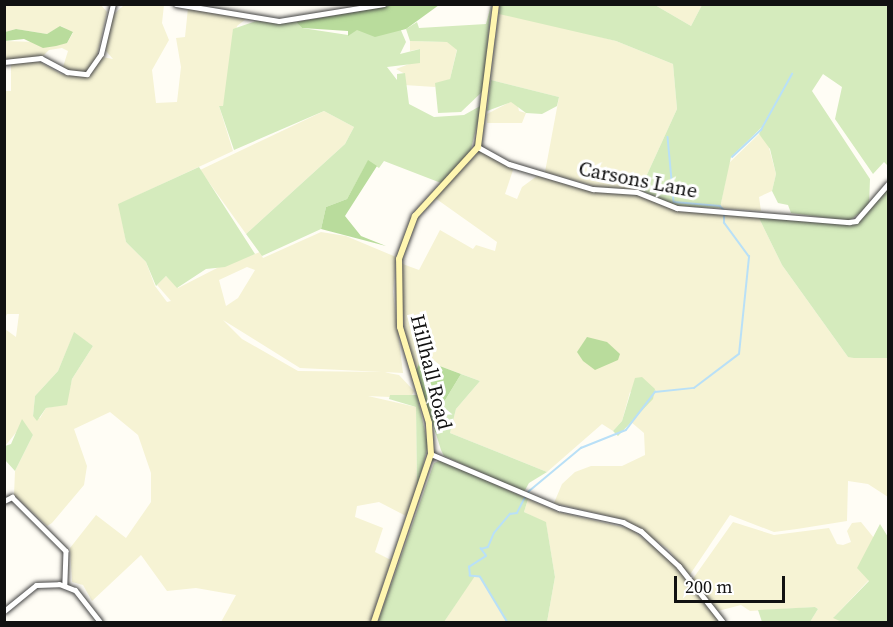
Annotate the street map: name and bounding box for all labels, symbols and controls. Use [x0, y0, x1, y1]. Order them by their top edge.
street label: Carsons Lane [577, 157, 699, 203]
street label: Hillhall Road [405, 312, 457, 432]
scale bar [677, 564, 788, 602]
text: 200 m [685, 574, 732, 599]

